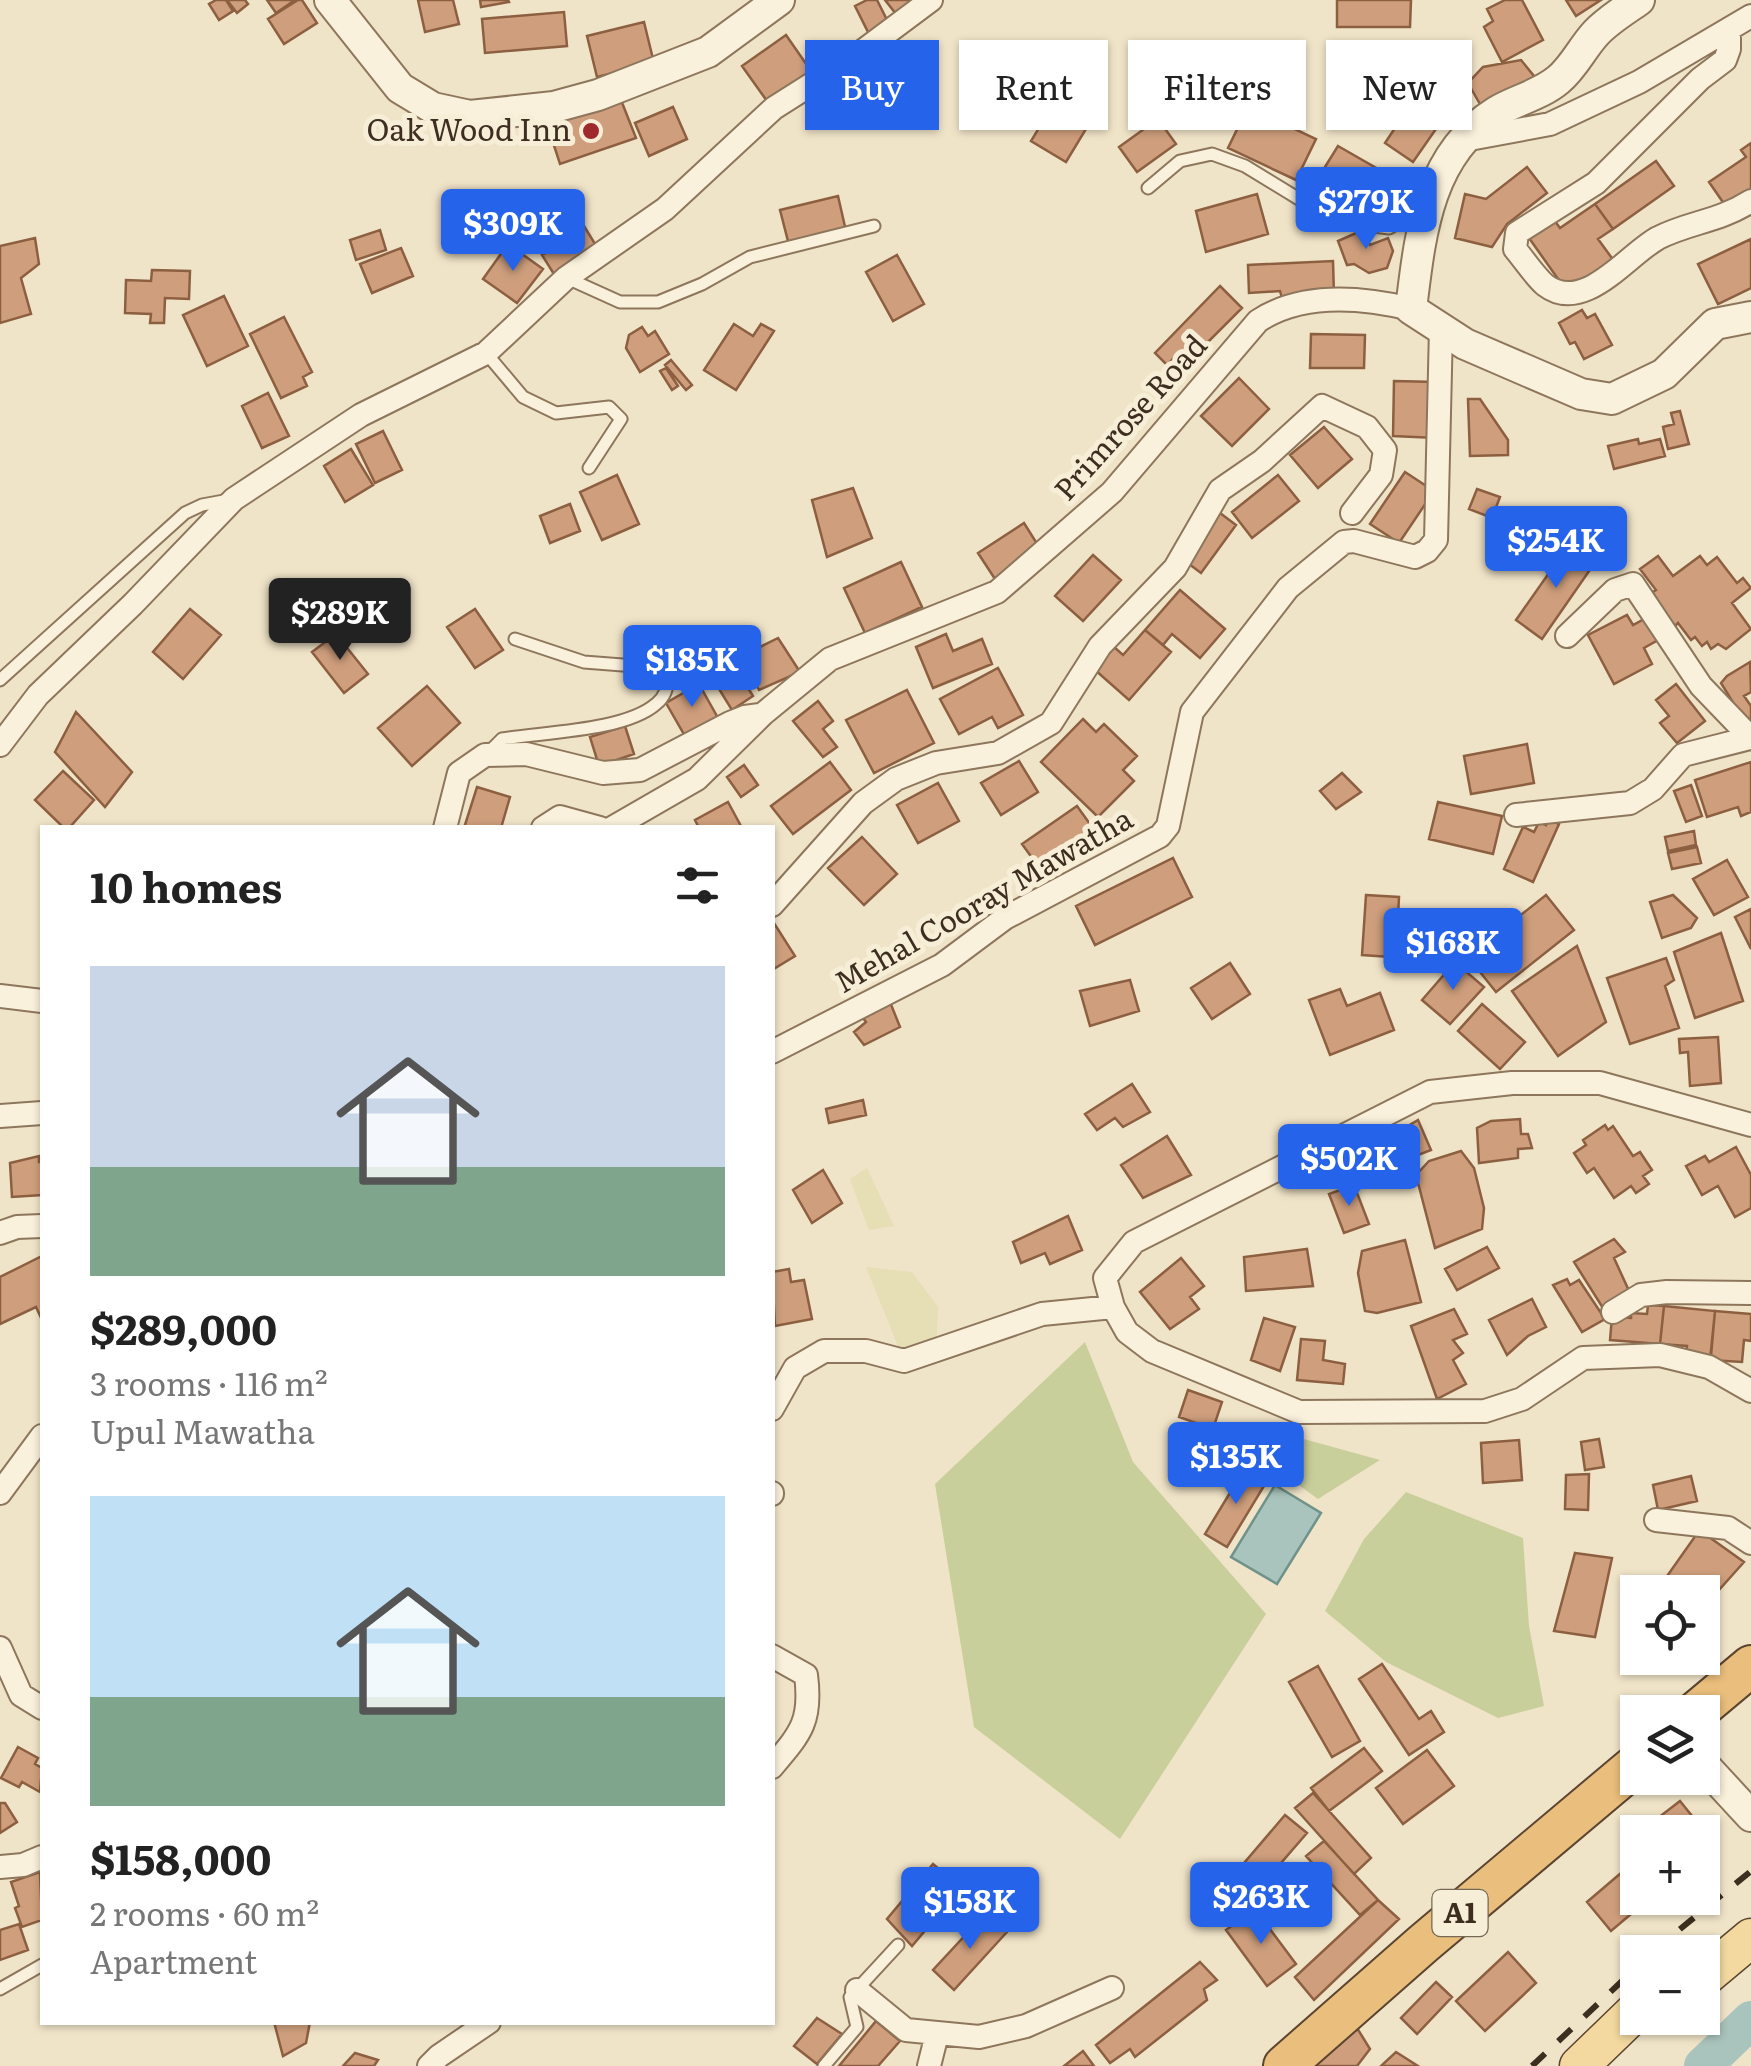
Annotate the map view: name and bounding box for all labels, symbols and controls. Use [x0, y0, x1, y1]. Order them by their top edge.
chip: Buy [805, 40, 939, 130]
chip: Rent [959, 40, 1108, 130]
chip: Filters [1128, 40, 1306, 130]
chip: New [1326, 40, 1472, 130]
place label: Oak Wood Inn [366, 106, 571, 150]
marker: Oak Wood Inn [580, 120, 602, 142]
pin: $279K [1296, 167, 1436, 252]
text: $279K [1318, 175, 1414, 223]
pin: $309K [443, 189, 583, 274]
text: $309K [463, 197, 563, 245]
street label: Primrose Road [1042, 323, 1215, 509]
pin: $254K [1486, 506, 1626, 591]
text: $254K [1507, 514, 1605, 562]
pin: $289K [270, 578, 410, 663]
text: $289K [291, 586, 389, 634]
pin: $185K [622, 625, 762, 710]
text: $185K [645, 633, 739, 681]
street label: Mehal Cooray Mawatha [825, 794, 1141, 1002]
text: 10 homes [90, 854, 282, 916]
icon: filters [670, 858, 725, 913]
pin: $168K [1383, 908, 1523, 993]
text: $168K [1406, 916, 1500, 964]
icon: home [318, 1031, 498, 1211]
pin: $502K [1279, 1124, 1419, 1209]
text: $502K [1300, 1132, 1398, 1180]
text: $289,000 [90, 1296, 277, 1358]
text: 3 rooms · 116 m² [90, 1358, 328, 1406]
text: Upul Mawatha [90, 1406, 315, 1454]
pin: $135K [1166, 1422, 1306, 1507]
text: $135K [1190, 1430, 1282, 1478]
icon: home [318, 1561, 498, 1741]
map controls [1620, 1575, 1720, 2035]
button: locate [1620, 1575, 1720, 1675]
button: layers [1620, 1695, 1720, 1795]
button: + [1620, 1815, 1720, 1915]
text: $158,000 [90, 1826, 271, 1888]
pin: $263K [1191, 1862, 1331, 1947]
pin: $158K [900, 1867, 1040, 1952]
text: $263K [1212, 1870, 1310, 1918]
text: $158K [923, 1875, 1017, 1923]
text: 2 rooms · 60 m² [90, 1888, 319, 1936]
road number: A1 [1432, 1890, 1488, 1936]
button: − [1620, 1935, 1720, 2035]
text: Apartment [90, 1936, 257, 1984]

